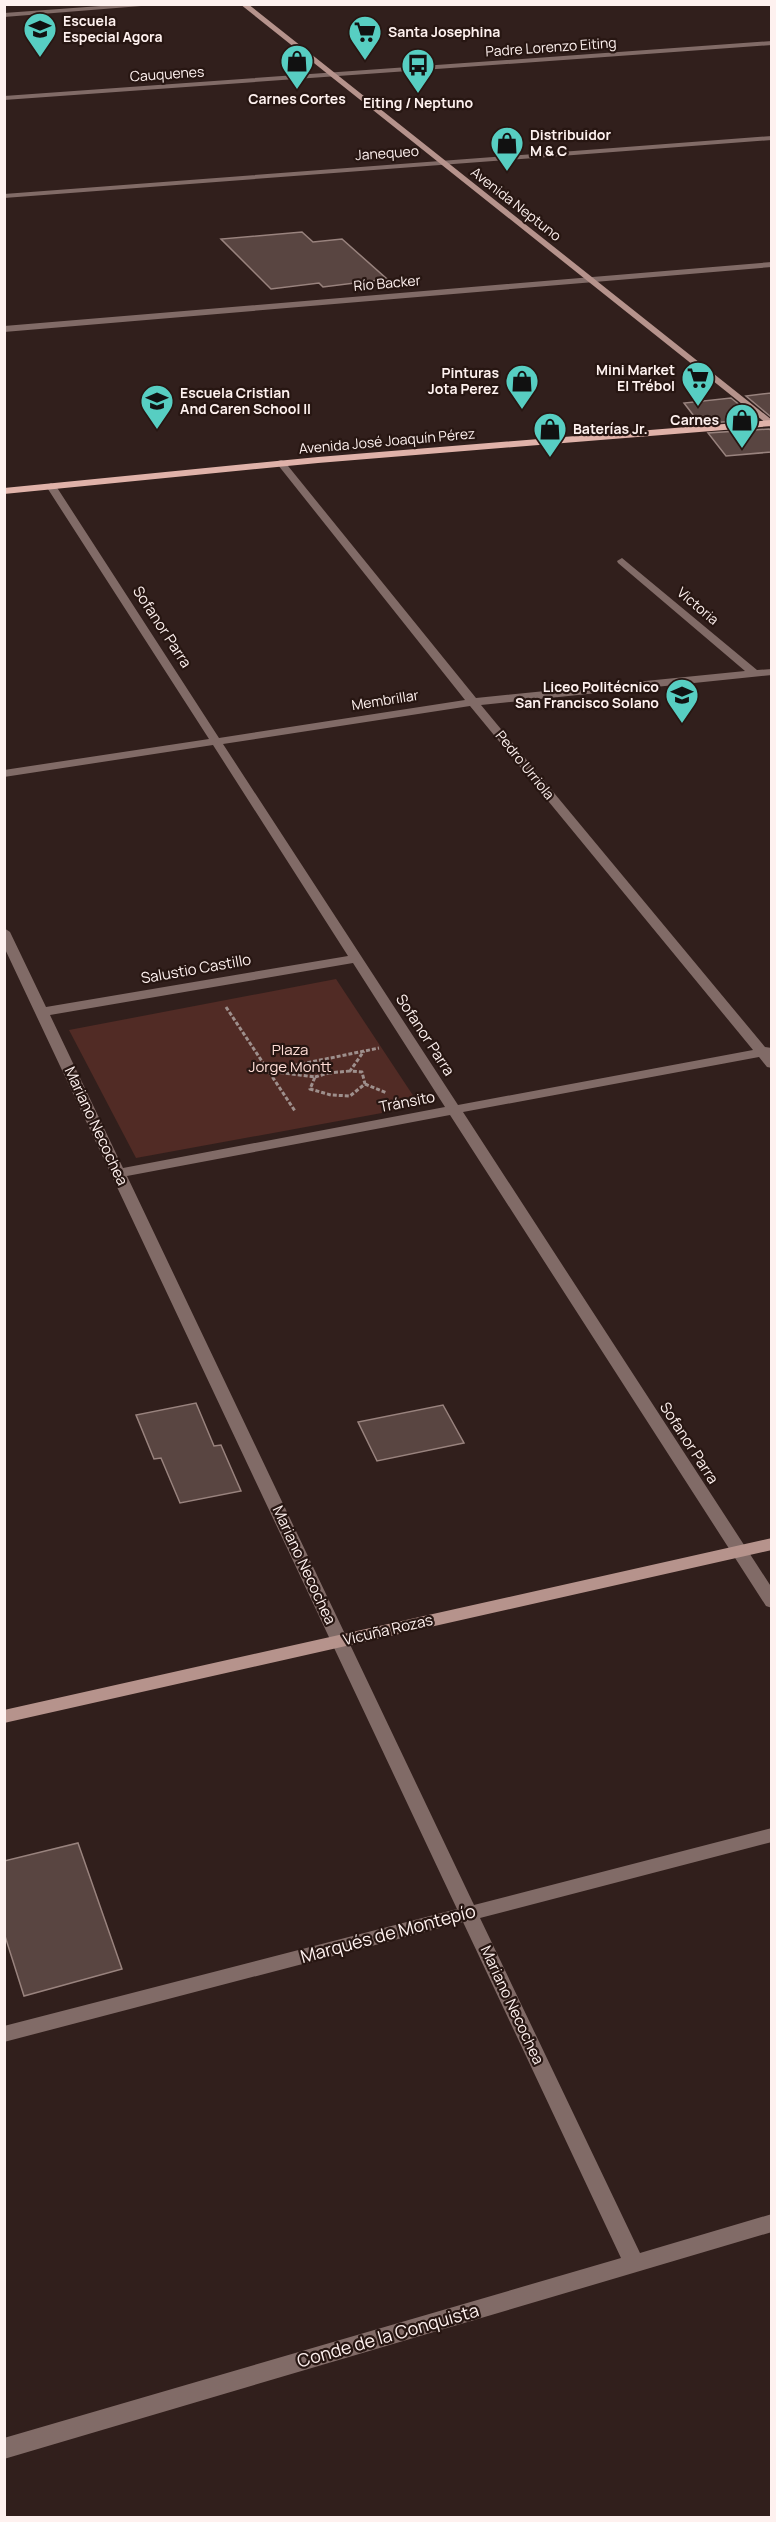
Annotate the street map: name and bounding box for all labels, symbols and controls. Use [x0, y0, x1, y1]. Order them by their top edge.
school or university icon: Escuela Especial Agora [22, 11, 58, 58]
place label: Escuela Especial Agora [63, 11, 163, 46]
supermarket icon: Santa Josephina [347, 14, 383, 61]
place label: Santa Josephina [388, 22, 500, 41]
street label: Padre Lorenzo Eiting [485, 32, 617, 61]
shop icon: Carnes Cortes [279, 43, 315, 90]
bus stop icon: Eiting / Neptuno [400, 47, 436, 94]
street label: Cauquenes [129, 61, 205, 86]
place label: Carnes Cortes [248, 89, 346, 108]
place label: Eiting / Neptuno [363, 93, 473, 112]
shop icon: Distribuidor M & C [489, 125, 525, 172]
place label: Distribuidor M & C [530, 125, 611, 160]
street label: Janequeo [354, 141, 419, 164]
street label: Avenida Neptuno [467, 162, 565, 245]
street label: Río Backer [353, 270, 421, 295]
place label: Mini Market El Trébol [596, 360, 675, 395]
supermarket icon: Mini Market El Trébol [680, 360, 716, 407]
place label: Pinturas Jota Perez [428, 363, 499, 398]
shop icon: Pinturas Jota Perez [504, 363, 540, 410]
school or university icon: Escuela Cristian And Caren School II [139, 383, 175, 430]
place label: Escuela Cristian And Caren School II [180, 383, 311, 418]
shop icon: Carnes [724, 402, 760, 449]
place label: Carnes [670, 410, 719, 429]
shop icon: Baterías Jr. [532, 411, 568, 458]
place label: Baterías Jr. [573, 419, 648, 438]
street label: Avenida José Joaquín Pérez [298, 423, 476, 458]
street label: Sofanor Parra [128, 582, 197, 672]
street label: Victoria [673, 583, 723, 629]
place label: Liceo Politécnico San Francisco Solano [515, 677, 659, 712]
school or university icon: Liceo Politécnico San Francisco Solano [664, 677, 700, 724]
street label: Membrillar [350, 685, 420, 714]
street label: Pedro Urriola [492, 726, 559, 803]
street label: Salustio Castillo [139, 948, 253, 989]
street label: Sofanor Parra [391, 990, 460, 1080]
park label: Plaza Jorge Montt [248, 1039, 332, 1077]
street label: Mariano Necochea [60, 1063, 133, 1189]
street label: Tránsito [377, 1086, 437, 1117]
street label: Sofanor Parra [655, 1398, 724, 1488]
street label: Mariano Necochea [268, 1502, 341, 1628]
street label: Vicuña Rozas [341, 1609, 435, 1650]
street label: Marqués de Montepío [297, 1898, 478, 1968]
street label: Mariano Necochea [476, 1942, 549, 2068]
street label: Conde de la Conquista [294, 2298, 481, 2372]

